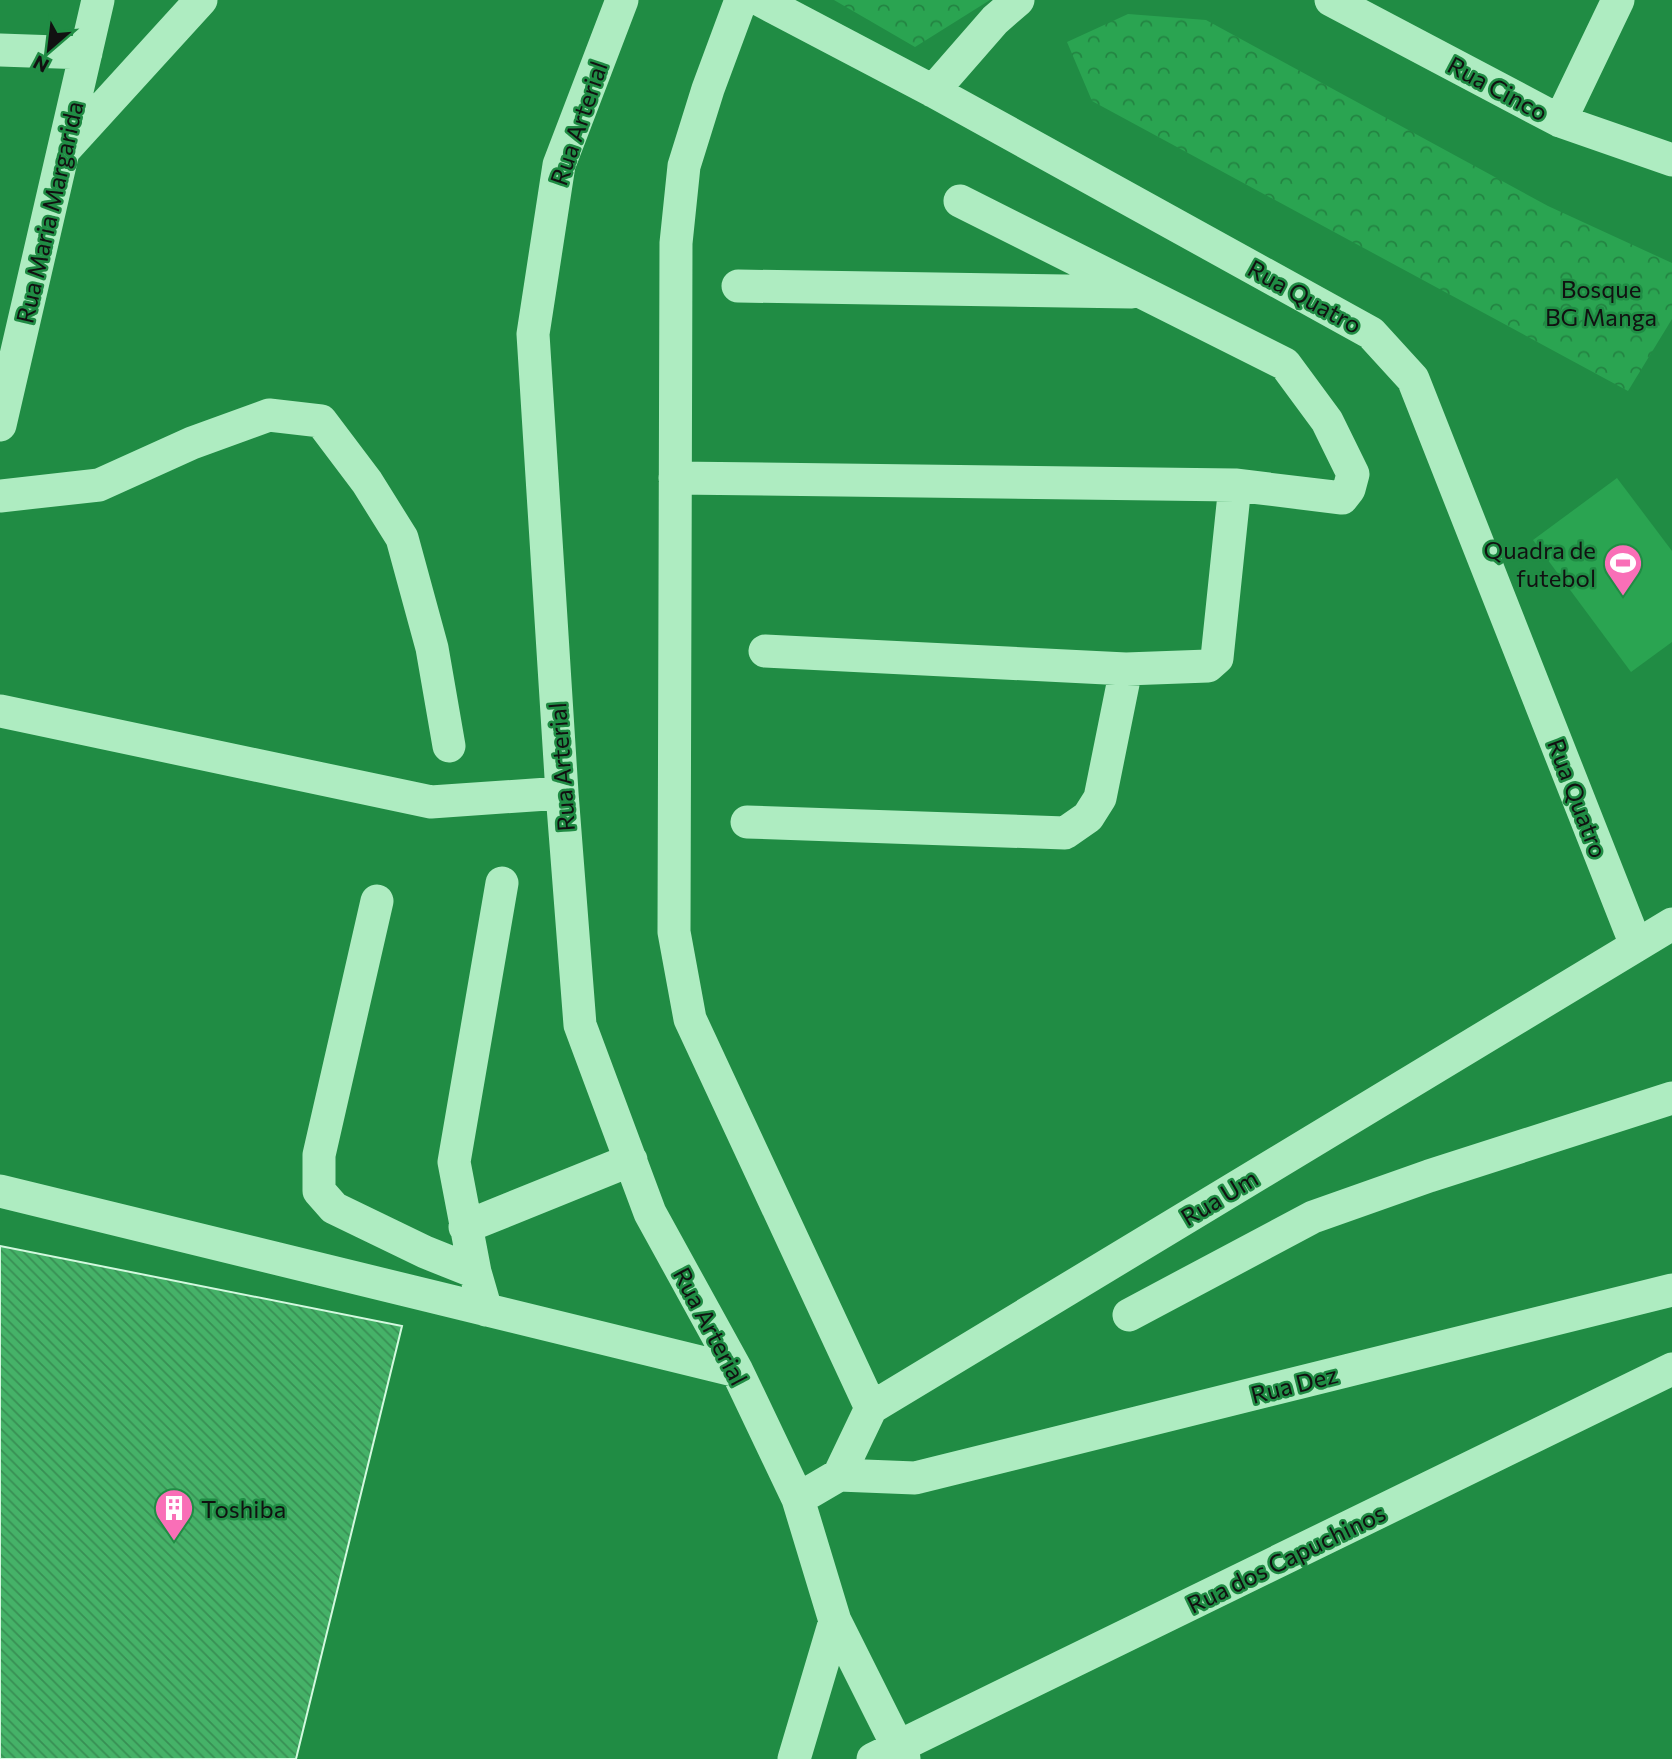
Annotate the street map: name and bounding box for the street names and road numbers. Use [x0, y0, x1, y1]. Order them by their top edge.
street label: Rua Cinco [1443, 50, 1553, 126]
street label: Rua Arterial [543, 57, 613, 189]
street label: Rua Maria Margarida [9, 98, 89, 326]
street label: Rua Quatro [1243, 253, 1367, 339]
street label: Rua Arterial [542, 701, 580, 833]
street label: Rua Quatro [1542, 734, 1614, 862]
street label: Rua Um [1175, 1163, 1263, 1231]
street label: Rua Arterial [668, 1262, 754, 1390]
street label: Rua Dez [1247, 1359, 1341, 1409]
street label: Rua dos Capuchinos [1182, 1497, 1390, 1619]

